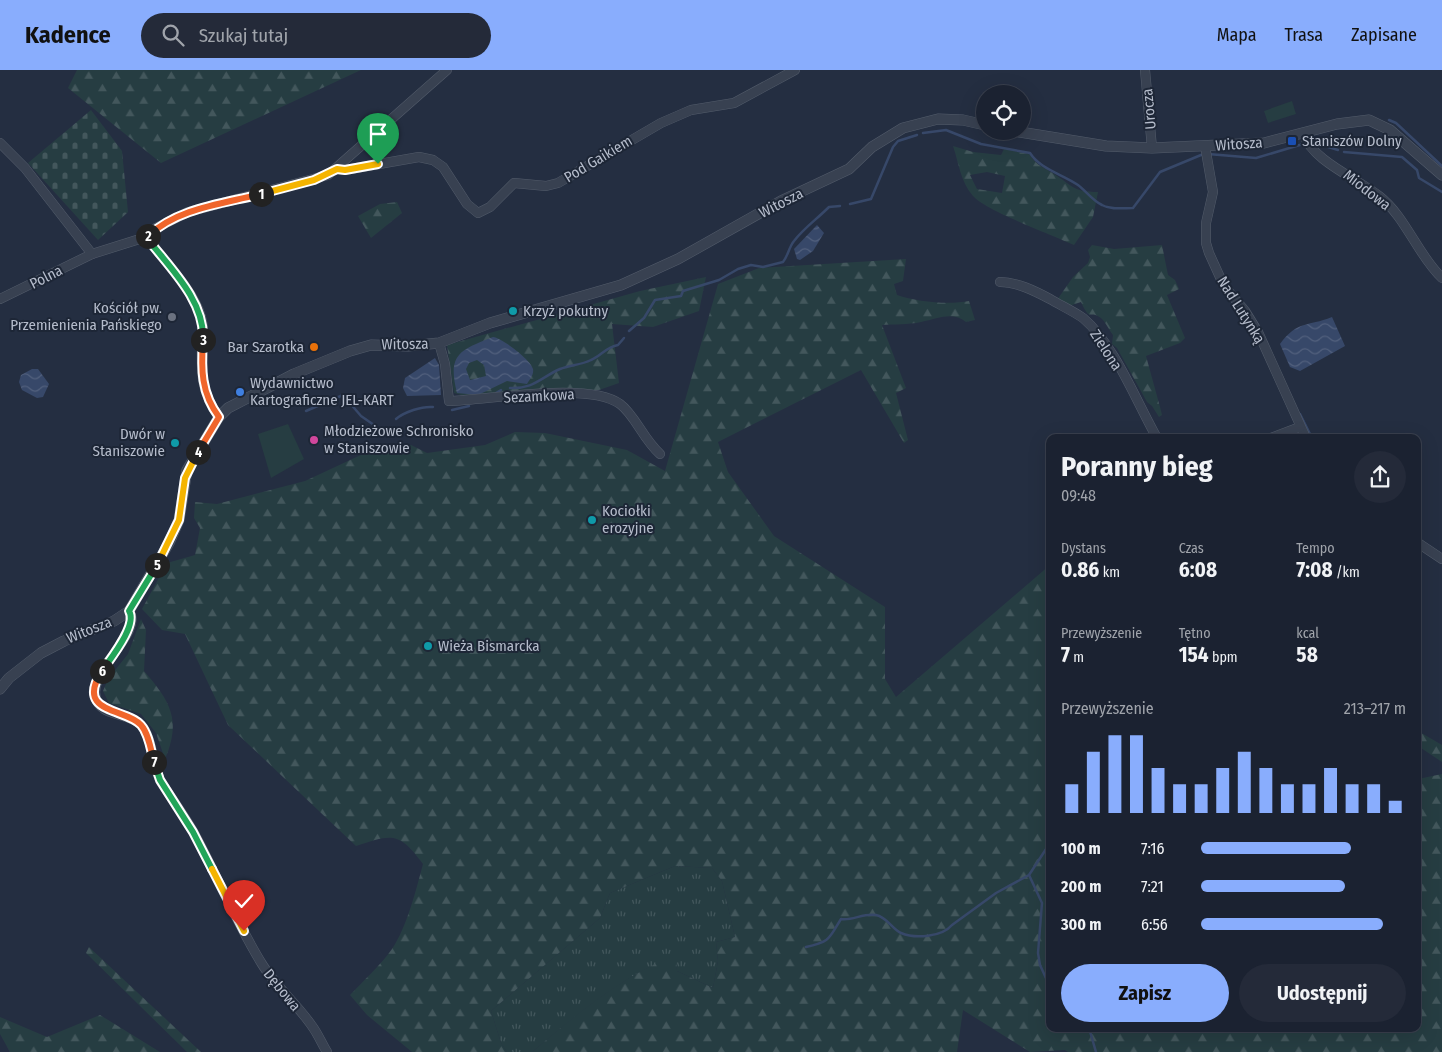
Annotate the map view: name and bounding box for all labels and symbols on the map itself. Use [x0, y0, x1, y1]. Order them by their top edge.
street label: Urocza [1138, 88, 1160, 130]
pin [357, 113, 399, 164]
street label: Pod Gaikiem [561, 132, 635, 186]
place label: Staniszów Dolny [1302, 132, 1402, 150]
street label: Witosza [1215, 133, 1263, 155]
marker: Staniszów Dolny [1286, 135, 1298, 147]
street label: Miodowa [1340, 166, 1394, 214]
pin: 1 [248, 182, 274, 206]
street label: Witosza [756, 184, 806, 222]
pin: 2 [136, 224, 160, 248]
street label: Polna [27, 261, 65, 293]
street label: Nad Lutynką [1213, 273, 1269, 347]
place label: Kościół pw. Przemienienia Pańskiego [10, 299, 162, 334]
place label: Krzyż pokutny [523, 302, 608, 320]
marker: Krzyż pokutny [507, 305, 519, 317]
marker: Kościół pw. Przemienienia Pańskiego [166, 311, 178, 323]
street label: Zielona [1086, 326, 1126, 374]
pin: 3 [190, 328, 216, 352]
street label: Witosza [381, 335, 429, 353]
place label: Bar Szarotka [228, 338, 304, 356]
marker: Bar Szarotka [308, 341, 320, 353]
place label: Wydawnictwo Kartograficzne JEL-KART [250, 374, 394, 409]
street label: Sezamkowa [503, 385, 575, 407]
marker: Wydawnictwo Kartograficzne JEL-KART [234, 386, 246, 398]
place label: Młodzieżowe Schronisko w Staniszowie [324, 422, 474, 457]
place label: Dwór w Staniszowie [93, 425, 165, 460]
marker: Młodzieżowe Schronisko w Staniszowie [308, 434, 320, 446]
marker: Dwór w Staniszowie [169, 437, 181, 449]
pin: 4 [186, 440, 210, 464]
place label: Kociołki erozyjne [602, 502, 654, 537]
marker: Kociołki erozyjne [586, 514, 598, 526]
pin: 5 [144, 552, 170, 578]
street label: Witosza [64, 613, 114, 647]
place label: Wieża Bismarcka [438, 637, 540, 655]
marker: Wieża Bismarcka [422, 640, 434, 652]
pin: 6 [90, 658, 114, 684]
pin: 7 [142, 750, 166, 774]
pin [223, 880, 265, 931]
street label: Dębowa [260, 965, 304, 1015]

